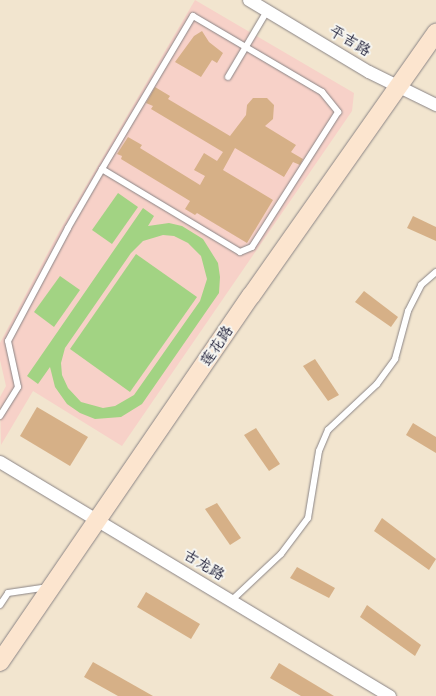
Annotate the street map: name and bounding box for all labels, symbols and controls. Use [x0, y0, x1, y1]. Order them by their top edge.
street label: 平吉路 [326, 22, 374, 60]
street label: 莲花路 [197, 322, 237, 370]
street label: 古龙路 [180, 546, 228, 584]

